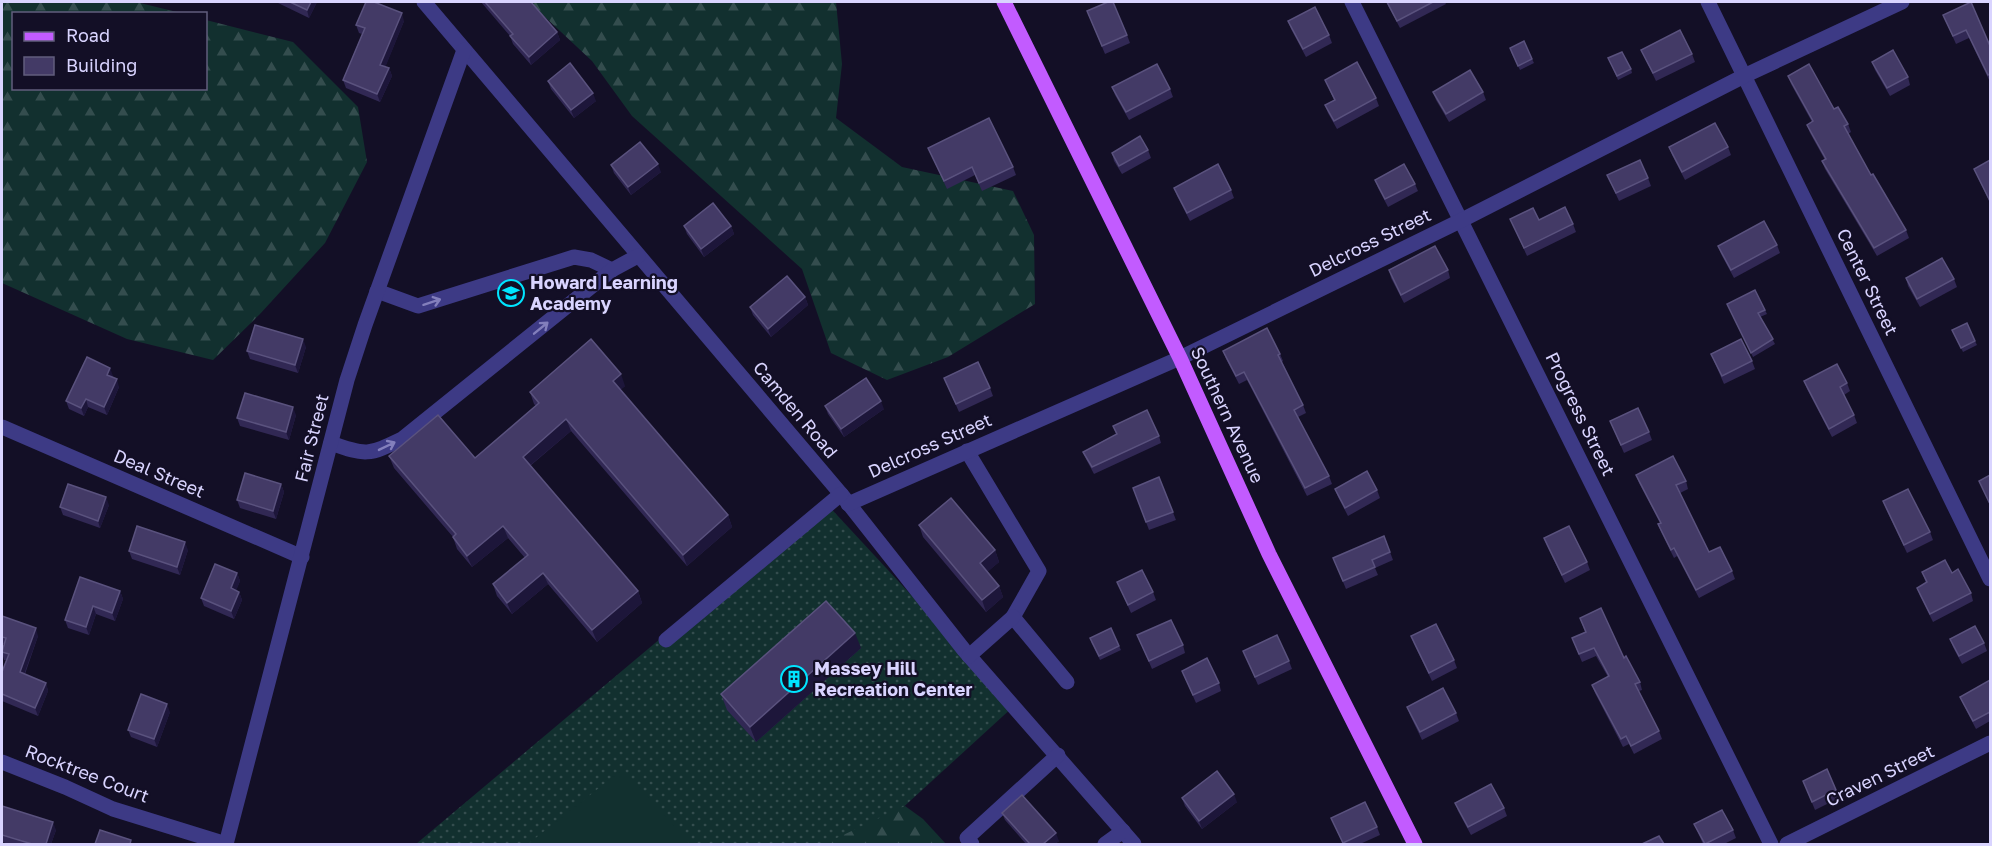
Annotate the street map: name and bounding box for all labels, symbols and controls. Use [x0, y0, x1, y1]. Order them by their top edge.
legend [12, 12, 207, 90]
text: Road [66, 24, 110, 46]
text: Building [66, 54, 137, 76]
street label: Delcross Street [1305, 203, 1434, 281]
street label: Center Street [1833, 225, 1903, 339]
place label: Howard Learning Academy [530, 271, 678, 314]
school or university icon: Howard Learning Academy [496, 278, 526, 308]
one-way arrow [422, 296, 441, 307]
one-way arrow [533, 321, 548, 335]
street label: Southern Avenue [1187, 343, 1269, 486]
street label: Progress Street [1542, 348, 1620, 479]
street label: Camden Road [749, 357, 843, 462]
street label: Fair Street [289, 391, 333, 484]
street label: Delcross Street [864, 408, 995, 482]
one-way arrow [377, 440, 395, 452]
street label: Deal Street [111, 444, 208, 502]
place label: Massey Hill Recreation Center [814, 657, 972, 700]
building icon: Massey Hill Recreation Center [779, 664, 809, 694]
street label: Rocktree Court [22, 739, 153, 807]
street label: Craven Street [1822, 739, 1937, 811]

